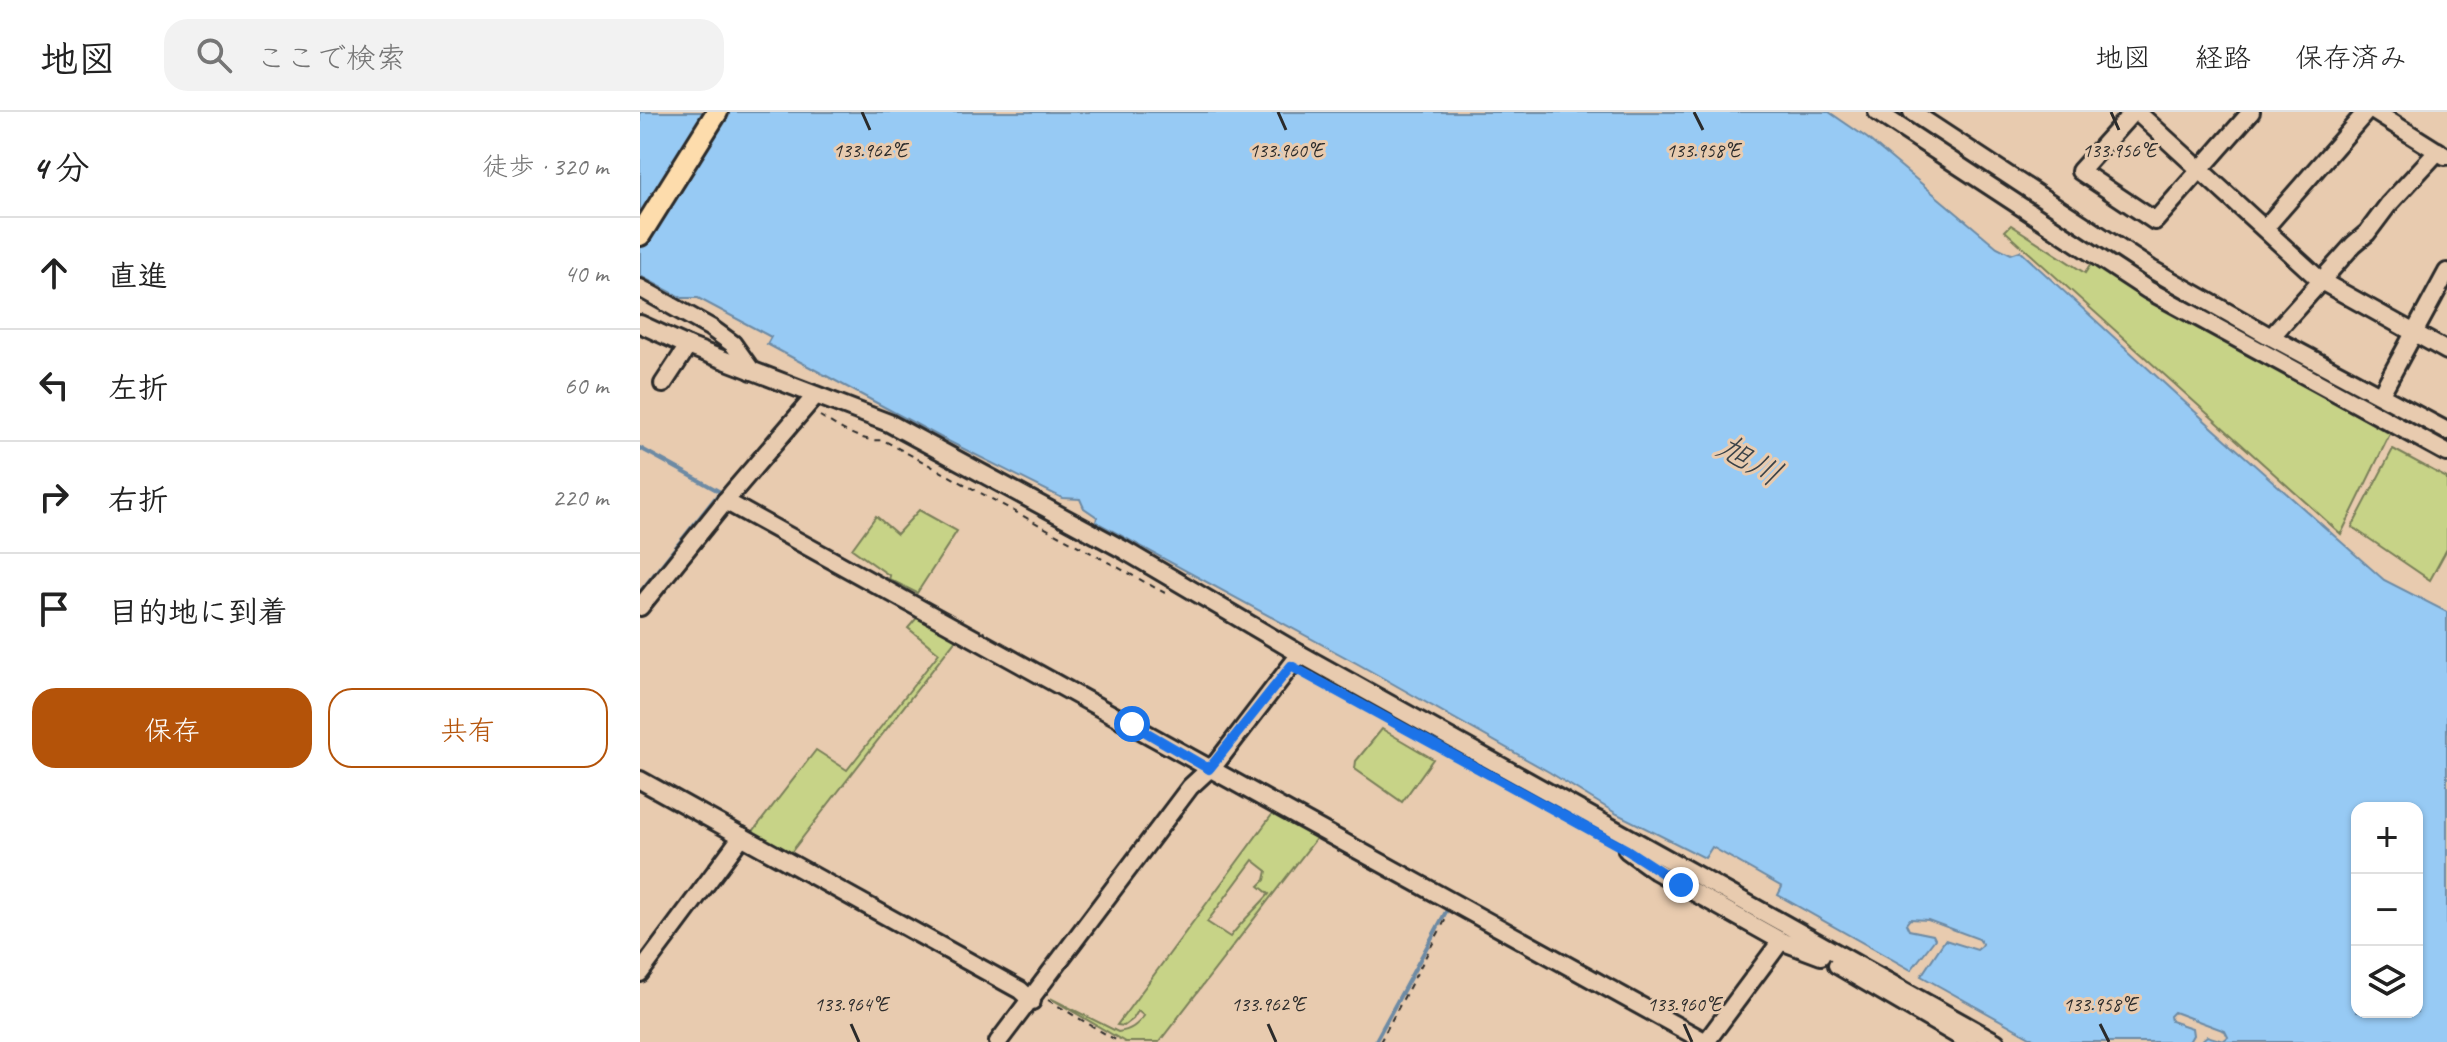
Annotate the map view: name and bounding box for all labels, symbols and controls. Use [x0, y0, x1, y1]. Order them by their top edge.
search box [164, 19, 724, 91]
icon: search [192, 33, 236, 77]
text: 地図 [40, 36, 116, 83]
text: ここで検索 [256, 39, 406, 77]
text: 地図 [2095, 40, 2151, 75]
text: 経路 [2195, 40, 2251, 75]
text: 保存済み [2295, 40, 2407, 75]
text: 133.962°E [833, 138, 910, 163]
text: 133.960°E [1249, 138, 1326, 163]
text: 133.958°E [1666, 138, 1743, 163]
text: 133.956°E [2082, 138, 2159, 163]
text: 4 分 [32, 146, 90, 189]
text: 徒歩 · 320 m [483, 150, 608, 183]
icon: ahead [32, 251, 76, 295]
text: 直進 [108, 257, 168, 295]
text: 40 m [564, 257, 608, 290]
icon: left [32, 363, 76, 407]
text: 左折 [108, 369, 168, 407]
text: 60 m [564, 369, 608, 402]
water label: 旭川 [1710, 424, 1790, 496]
icon: right [32, 475, 76, 519]
text: 右折 [108, 481, 168, 519]
text: 220 m [552, 481, 608, 514]
icon: arrive [32, 587, 76, 631]
text: 目的地に到着 [108, 593, 288, 631]
button: 保存 [32, 688, 312, 768]
button: 共有 [328, 688, 608, 768]
route start [1114, 706, 1150, 742]
map controls [2351, 802, 2423, 1018]
button: + [2351, 802, 2423, 874]
route end [1663, 867, 1699, 903]
button: − [2351, 874, 2423, 946]
button: layers [2351, 946, 2423, 1018]
text: 133.964°E [814, 992, 891, 1017]
text: 133.962°E [1231, 992, 1308, 1017]
text: 133.960°E [1647, 992, 1724, 1017]
text: 133.958°E [2063, 992, 2140, 1017]

